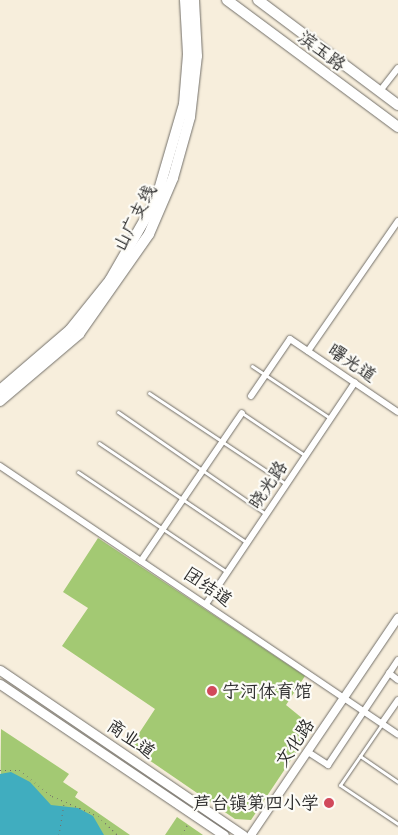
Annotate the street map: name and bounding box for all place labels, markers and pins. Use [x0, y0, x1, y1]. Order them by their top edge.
place label: 宁河体育馆 [222, 680, 312, 702]
marker: 宁河体育馆 [206, 685, 218, 697]
place label: 芦台镇第四小学 [193, 792, 319, 814]
marker: 芦台镇第四小学 [323, 797, 335, 809]

